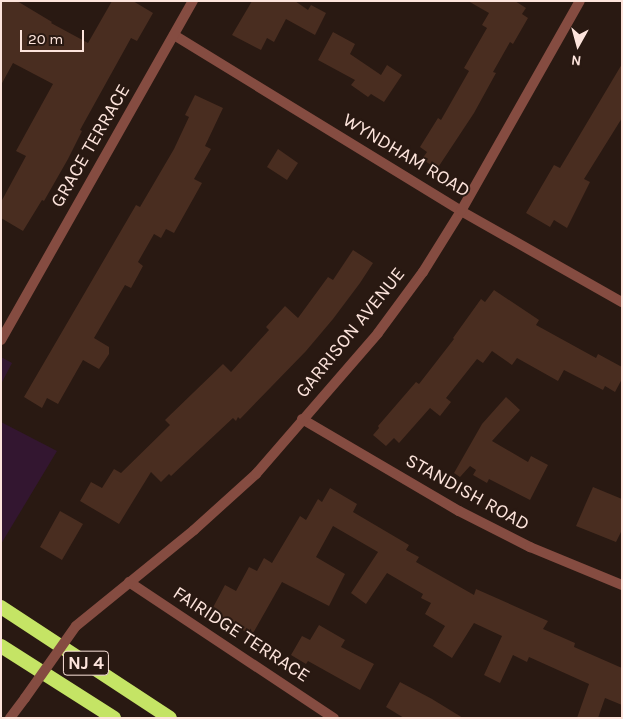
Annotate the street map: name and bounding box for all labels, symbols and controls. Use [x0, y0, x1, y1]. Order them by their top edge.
scale bar [22, 20, 86, 52]
north arrow [553, 20, 603, 70]
text: 20 m [28, 30, 63, 48]
text: N [570, 51, 582, 69]
street label: GRACE TERRACE [47, 80, 135, 212]
street label: WYNDHAM ROAD [338, 109, 474, 203]
street label: GARRISON AVENUE [292, 263, 410, 403]
street label: STANDISH ROAD [401, 450, 533, 536]
street label: FAIRIDGE TERRACE [168, 582, 314, 688]
road number: NJ 4 [62, 648, 110, 678]

